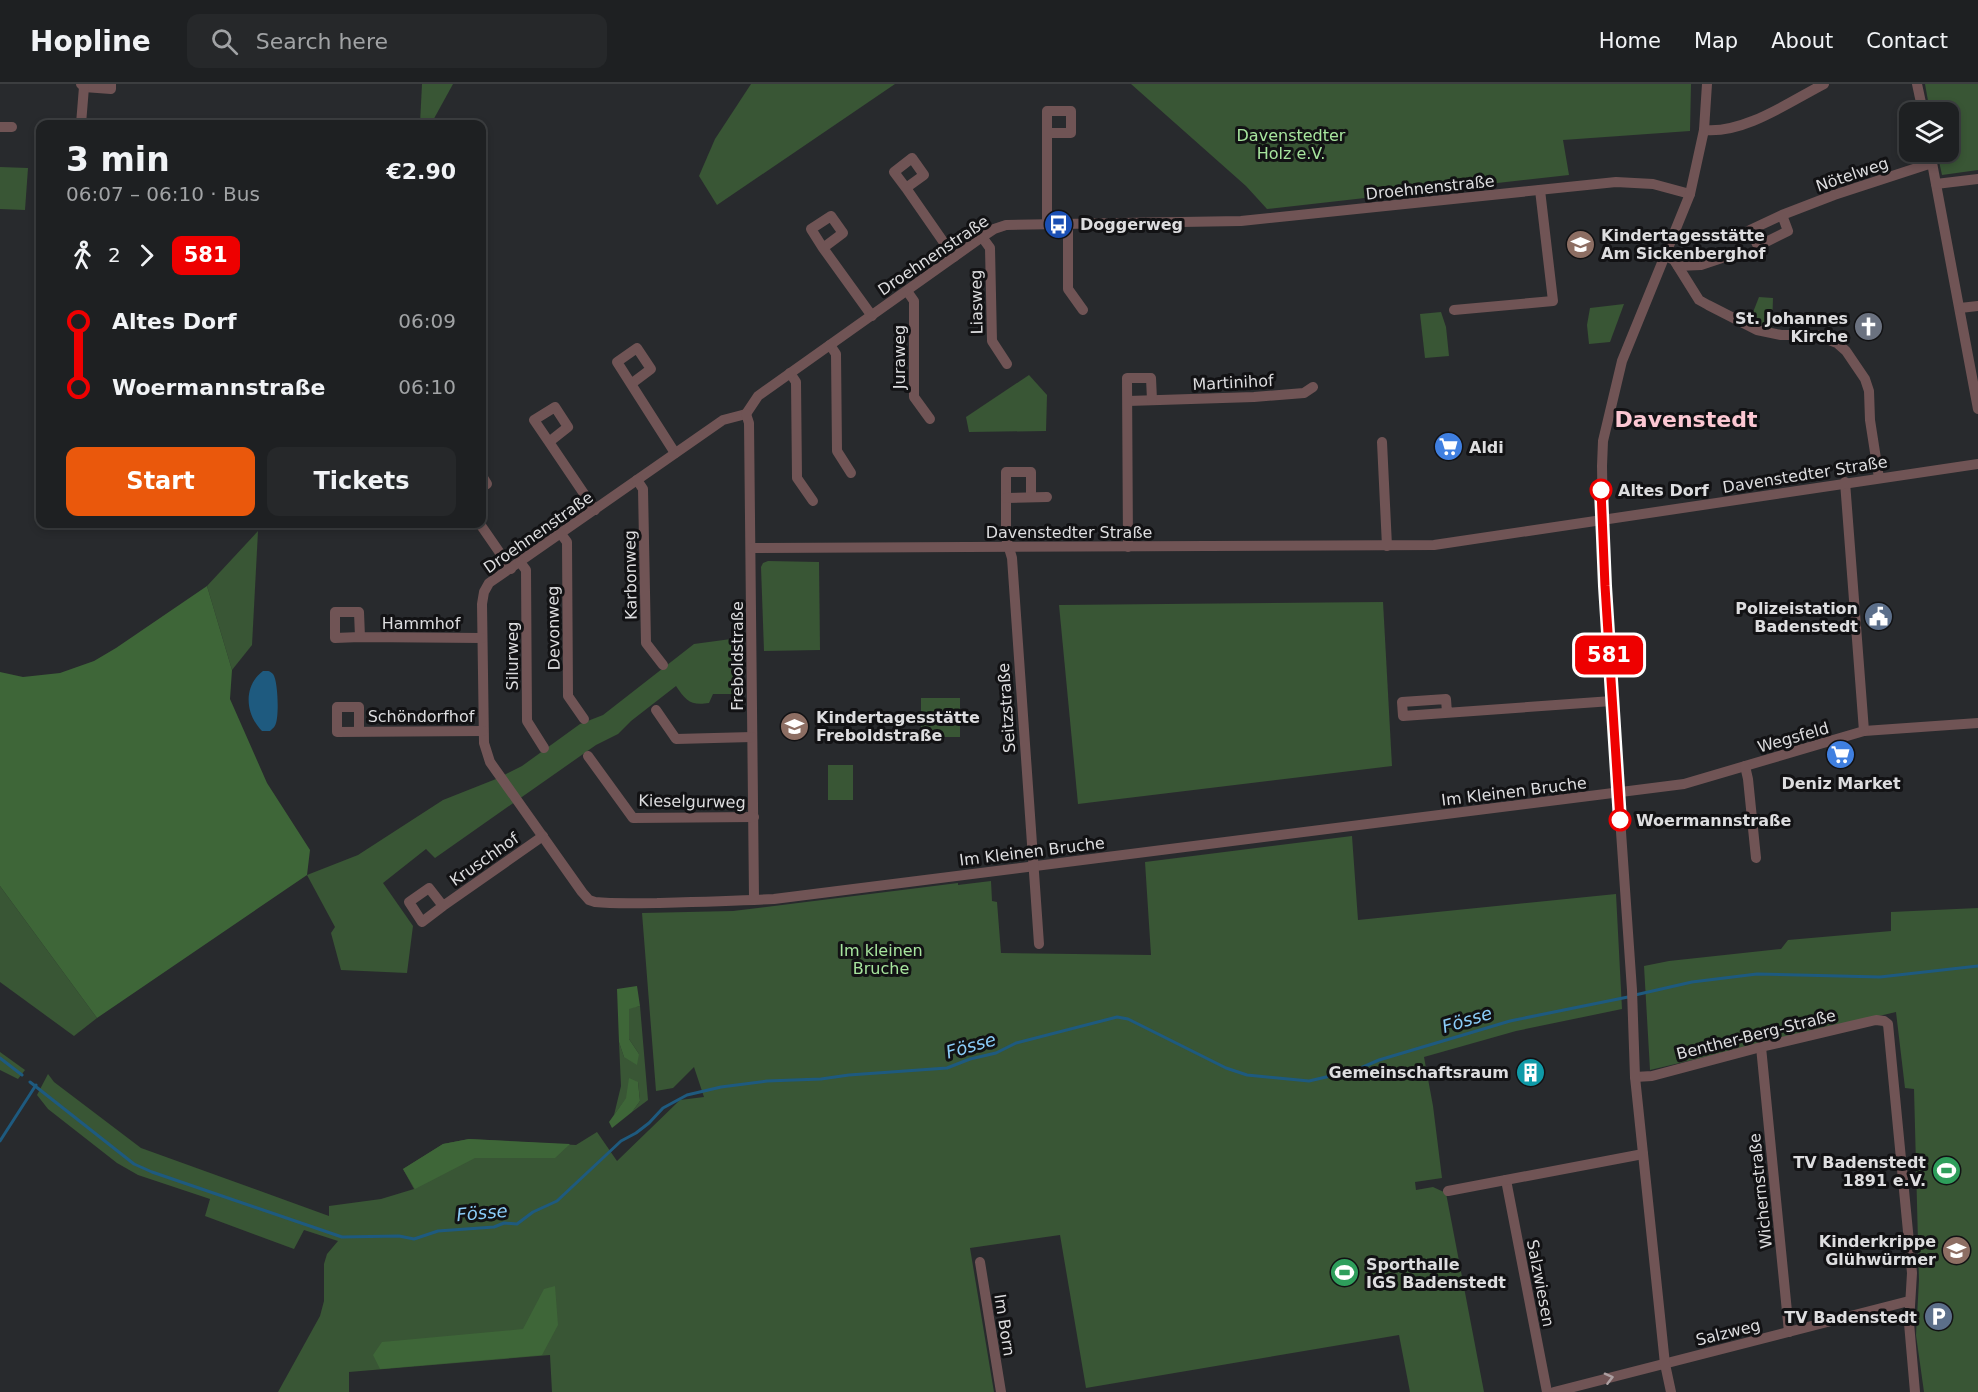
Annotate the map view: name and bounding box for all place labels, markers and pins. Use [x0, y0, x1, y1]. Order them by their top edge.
bus stop icon: Doggerweg [1043, 208, 1075, 240]
place label: Doggerweg [1080, 215, 1183, 234]
place label: Kindertagesstätte Am Sickenberghof [1601, 226, 1767, 263]
school or university icon: Kindertagesstätte Am Sickenberghof [1564, 228, 1596, 260]
place label: St. Johannes Kirche [1735, 309, 1848, 346]
church icon: St. Johannes Kirche [1853, 311, 1885, 343]
supermarket icon: Aldi [1432, 431, 1464, 463]
place label: Aldi [1469, 438, 1504, 457]
marker: Altes Dorf [1590, 479, 1612, 501]
place label: Altes Dorf [1618, 481, 1710, 500]
place label: Polizeistation Badenstedt [1735, 599, 1858, 636]
public building icon: Polizeistation Badenstedt [1863, 601, 1895, 633]
place label: Kindertagesstätte Freboldstraße [816, 708, 980, 745]
school or university icon: Kindertagesstätte Freboldstraße [779, 710, 811, 742]
supermarket icon: Deniz Market [1825, 739, 1857, 771]
place label: Deniz Market [1781, 774, 1901, 793]
marker: Woermannstraße [1609, 809, 1631, 831]
place label: Woermannstraße [1636, 811, 1791, 830]
building icon: Gemeinschaftsraum [1514, 1056, 1546, 1088]
place label: Gemeinschaftsraum [1329, 1063, 1509, 1082]
place label: TV Badenstedt 1891 e.V. [1793, 1153, 1926, 1190]
sports icon: TV Badenstedt 1891 e.V. [1931, 1155, 1963, 1187]
place label: Kinderkrippe Glühwürmer [1819, 1232, 1936, 1269]
school or university icon: Kinderkrippe Glühwürmer [1941, 1234, 1973, 1266]
place label: Sporthalle IGS Badenstedt [1366, 1255, 1506, 1292]
sports icon: Sporthalle IGS Badenstedt [1329, 1257, 1361, 1289]
parking icon: TV Badenstedt [1922, 1301, 1954, 1333]
place label: TV Badenstedt [1784, 1308, 1917, 1327]

